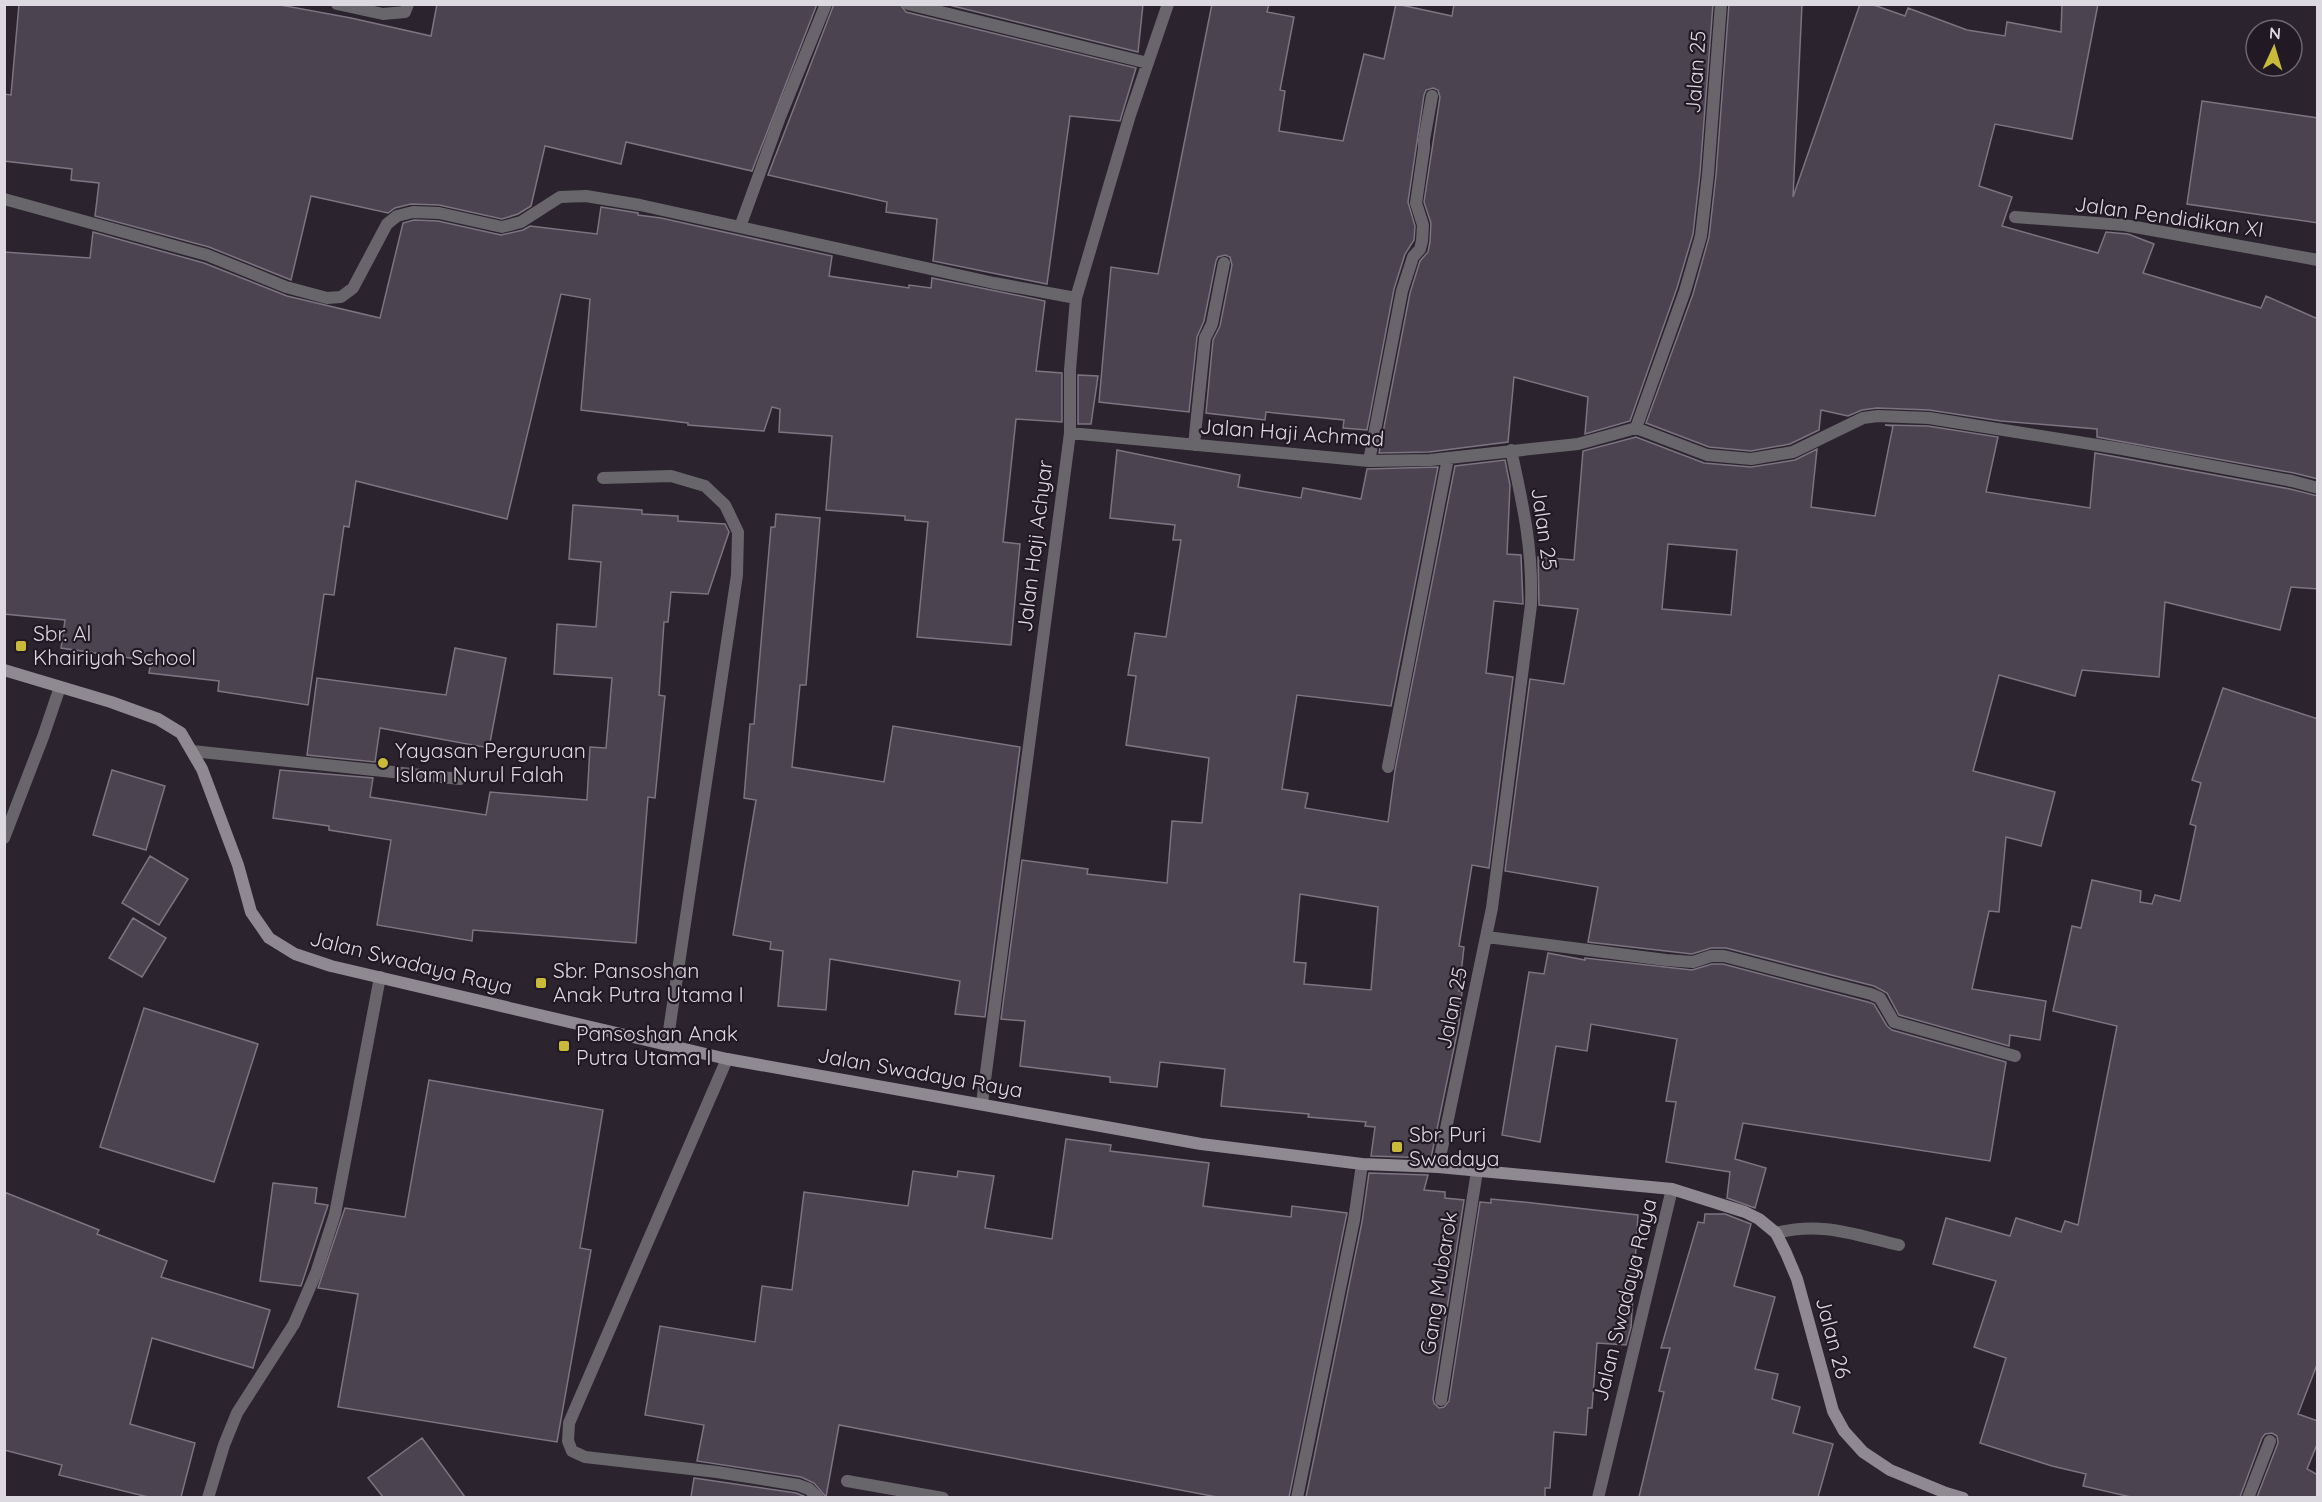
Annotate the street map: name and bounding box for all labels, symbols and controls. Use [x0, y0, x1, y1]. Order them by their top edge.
north arrow [2244, 18, 2304, 78]
text: N [2268, 23, 2282, 43]
street label: Jalan 25 [1679, 29, 1711, 114]
street label: Jalan Pendidikan XI [2073, 190, 2265, 242]
street label: Jalan Haji Achmad [1199, 413, 1385, 451]
street label: Jalan Haji Achyar [1011, 458, 1057, 633]
street label: Jalan 25 [1526, 486, 1564, 572]
place label: Sbr. Al Khairiyah School [33, 620, 196, 670]
marker: Sbr. Al Khairiyah School [14, 639, 28, 653]
place label: Yayasan Perguruan Islam Nurul Falah [395, 737, 586, 787]
marker: Yayasan Perguruan Islam Nurul Falah [376, 756, 390, 770]
street label: Jalan Swadaya Raya [307, 924, 515, 1000]
place label: Sbr. Pansoshan Anak Putra Utama I [553, 957, 744, 1007]
street label: Jalan 25 [1430, 964, 1472, 1051]
marker: Sbr. Pansoshan Anak Putra Utama I [534, 976, 548, 990]
place label: Pansoshan Anak Putra Utama I [576, 1020, 738, 1070]
marker: Pansoshan Anak Putra Utama I [557, 1039, 571, 1053]
street label: Jalan Swadaya Raya [816, 1041, 1025, 1103]
place label: Sbr. Puri Swadaya [1409, 1121, 1500, 1171]
marker: Sbr. Puri Swadaya [1390, 1140, 1404, 1154]
street label: Jalan Swadaya Raya [1586, 1196, 1662, 1404]
street label: Gang Mubarok [1414, 1209, 1462, 1356]
street label: Jalan 26 [1811, 1294, 1857, 1381]

